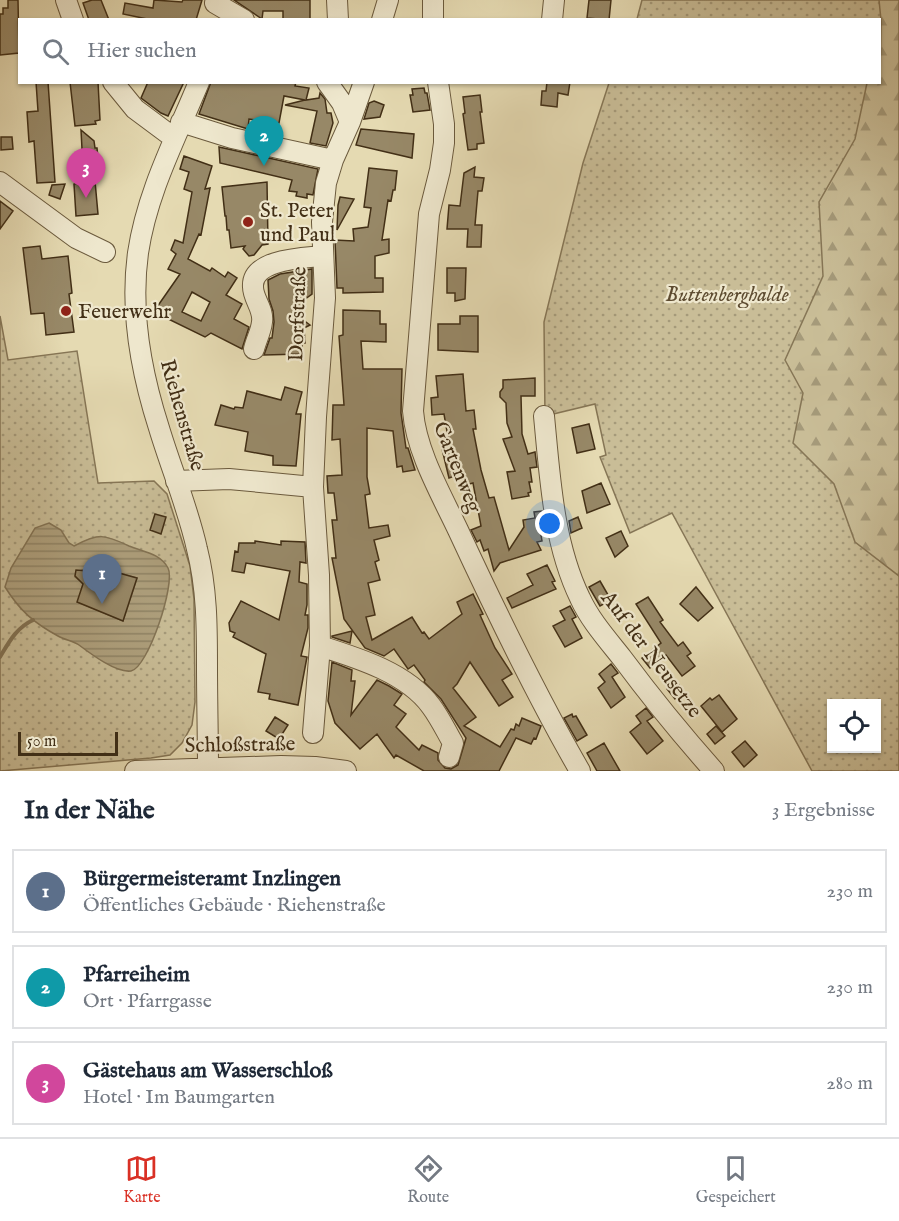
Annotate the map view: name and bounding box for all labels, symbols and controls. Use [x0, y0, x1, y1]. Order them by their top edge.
search box [18, 18, 881, 84]
icon: search [39, 35, 72, 68]
text: Hier suchen [87, 37, 197, 65]
pin: 2 [244, 116, 284, 166]
pin: 3 [66, 148, 106, 198]
place label: St. Peter und Paul [260, 198, 336, 249]
marker: St. Peter und Paul [241, 215, 255, 229]
street label: Dorfstraße [283, 266, 314, 362]
park label: Buttenberghalde [665, 282, 789, 309]
place label: Feuerwehr [78, 299, 172, 326]
marker: Feuerwehr [59, 304, 73, 318]
street label: Riehenstraße [153, 357, 210, 475]
street label: Gartenweg [426, 418, 487, 518]
your location [535, 509, 564, 538]
pin: 1 [82, 554, 122, 604]
street label: Auf der Neusetze [594, 585, 708, 724]
map controls [827, 699, 881, 753]
button: locate [827, 699, 881, 753]
scale bar [18, 729, 118, 756]
street label: Schloßstraße [185, 731, 296, 760]
text: 50 m [27, 732, 56, 752]
text: In der Nähe [24, 794, 155, 827]
text: 3 Ergebnisse [772, 798, 875, 823]
text: Bürgermeisteramt Inzlingen [83, 865, 341, 893]
text: 1 [42, 879, 49, 904]
text: 230 m [827, 879, 873, 904]
text: Öffentliches Gebäude · Riehenstraße [83, 893, 386, 918]
text: Pfarreiheim [83, 961, 190, 989]
text: 2 [41, 975, 50, 1000]
text: 230 m [827, 975, 873, 1000]
text: Ort · Pfarrgasse [83, 989, 212, 1014]
text: Gästehaus am Wasserschloß [83, 1057, 333, 1085]
text: 3 [42, 1071, 49, 1096]
text: 280 m [826, 1071, 873, 1096]
text: Hotel · Im Baumgarten [83, 1085, 275, 1110]
tab: Karte [123, 1152, 161, 1208]
tab: Route [407, 1152, 449, 1208]
tab: Gespeichert [696, 1152, 776, 1208]

